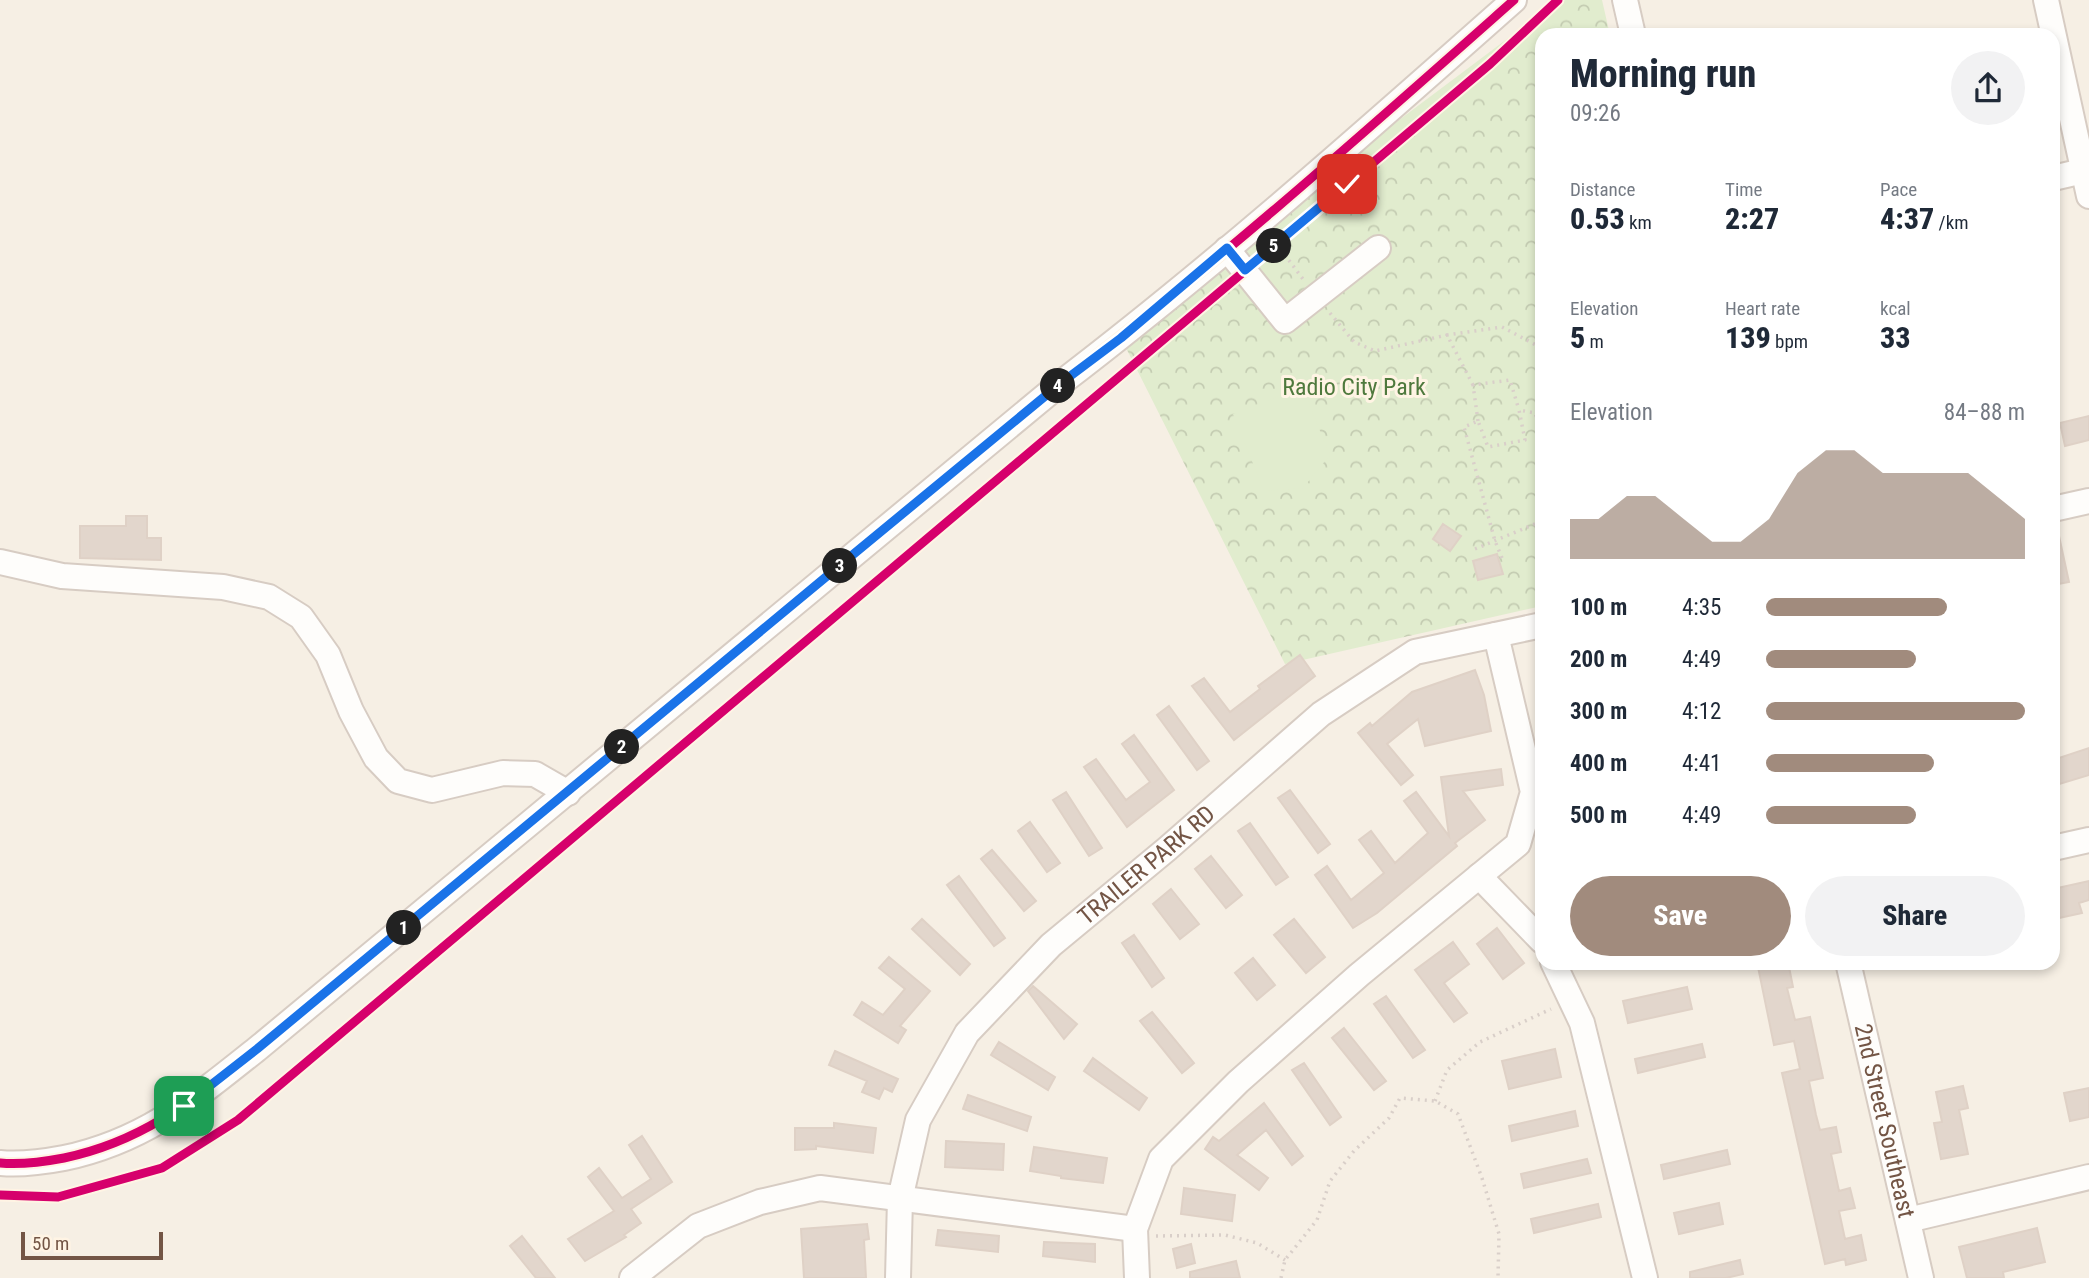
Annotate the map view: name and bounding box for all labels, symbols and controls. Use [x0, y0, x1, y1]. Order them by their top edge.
button: share [1951, 51, 2025, 125]
text: Morning run [1570, 52, 1756, 96]
text: 09:26 [1570, 100, 1621, 127]
pin [1317, 154, 1377, 214]
icon: check [1328, 165, 1366, 203]
text: Distance [1570, 178, 1635, 201]
text: Time [1725, 178, 1762, 201]
text: Pace [1880, 178, 1917, 201]
text: 0.53 [1570, 201, 1625, 236]
text: 2:27 [1725, 201, 1779, 236]
text: 4:37 [1880, 201, 1934, 236]
text: km [1625, 211, 1652, 234]
text: /km [1934, 211, 1969, 234]
pin: 5 [1256, 229, 1292, 264]
text: 5 [1269, 234, 1278, 257]
text: Elevation [1570, 297, 1638, 320]
text: Heart rate [1725, 297, 1800, 320]
text: kcal [1880, 297, 1911, 320]
text: 5 [1570, 320, 1585, 355]
text: 139 [1725, 320, 1771, 355]
text: 33 [1880, 320, 1911, 355]
text: m [1585, 330, 1604, 353]
text: bpm [1771, 330, 1808, 353]
pin: 4 [1040, 368, 1076, 404]
park label: Radio City Park [1282, 373, 1426, 401]
text: 4 [1053, 374, 1062, 397]
text: Elevation [1570, 399, 1653, 426]
text: 84–88 m [1944, 399, 2025, 426]
pin: 3 [822, 548, 858, 584]
text: 3 [835, 554, 844, 577]
text: 100 m [1570, 594, 1627, 621]
text: 4:35 [1682, 594, 1721, 621]
text: 200 m [1570, 646, 1627, 673]
text: 4:49 [1682, 646, 1721, 673]
text: 300 m [1570, 698, 1627, 725]
text: 4:12 [1682, 698, 1721, 725]
pin: 2 [604, 730, 640, 764]
text: 2 [617, 735, 626, 758]
text: 400 m [1570, 750, 1627, 777]
text: 4:41 [1682, 750, 1721, 777]
street label: TRAILER PARK RD [1072, 800, 1221, 931]
text: 500 m [1570, 802, 1627, 829]
text: 4:49 [1682, 802, 1721, 829]
button: Save [1570, 876, 1791, 956]
button: Share [1805, 876, 2025, 956]
pin: 1 [386, 911, 422, 946]
text: 1 [399, 916, 408, 939]
street label: 2nd Street Southeast [1849, 1021, 1921, 1221]
pin [154, 1076, 214, 1136]
icon: arrive [165, 1087, 203, 1125]
scale bar [21, 1229, 163, 1261]
text: 50 m [32, 1232, 69, 1255]

